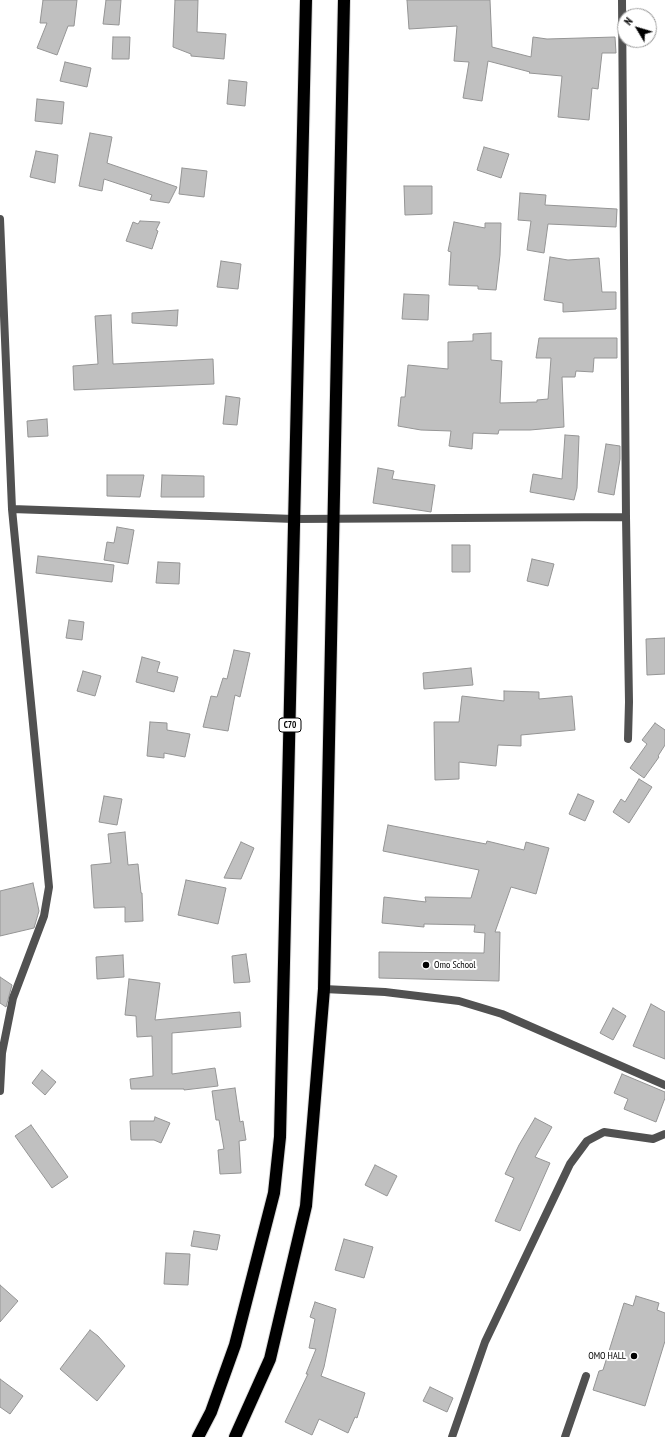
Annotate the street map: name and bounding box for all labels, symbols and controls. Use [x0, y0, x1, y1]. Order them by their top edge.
north arrow [617, 8, 657, 48]
text: N [621, 15, 636, 28]
road number: C70 [279, 718, 301, 732]
place label: Omo School [434, 959, 476, 971]
marker: Omo School [421, 960, 431, 970]
place label: OMO HALL [588, 1350, 626, 1362]
marker: OMO HALL [629, 1351, 639, 1361]

